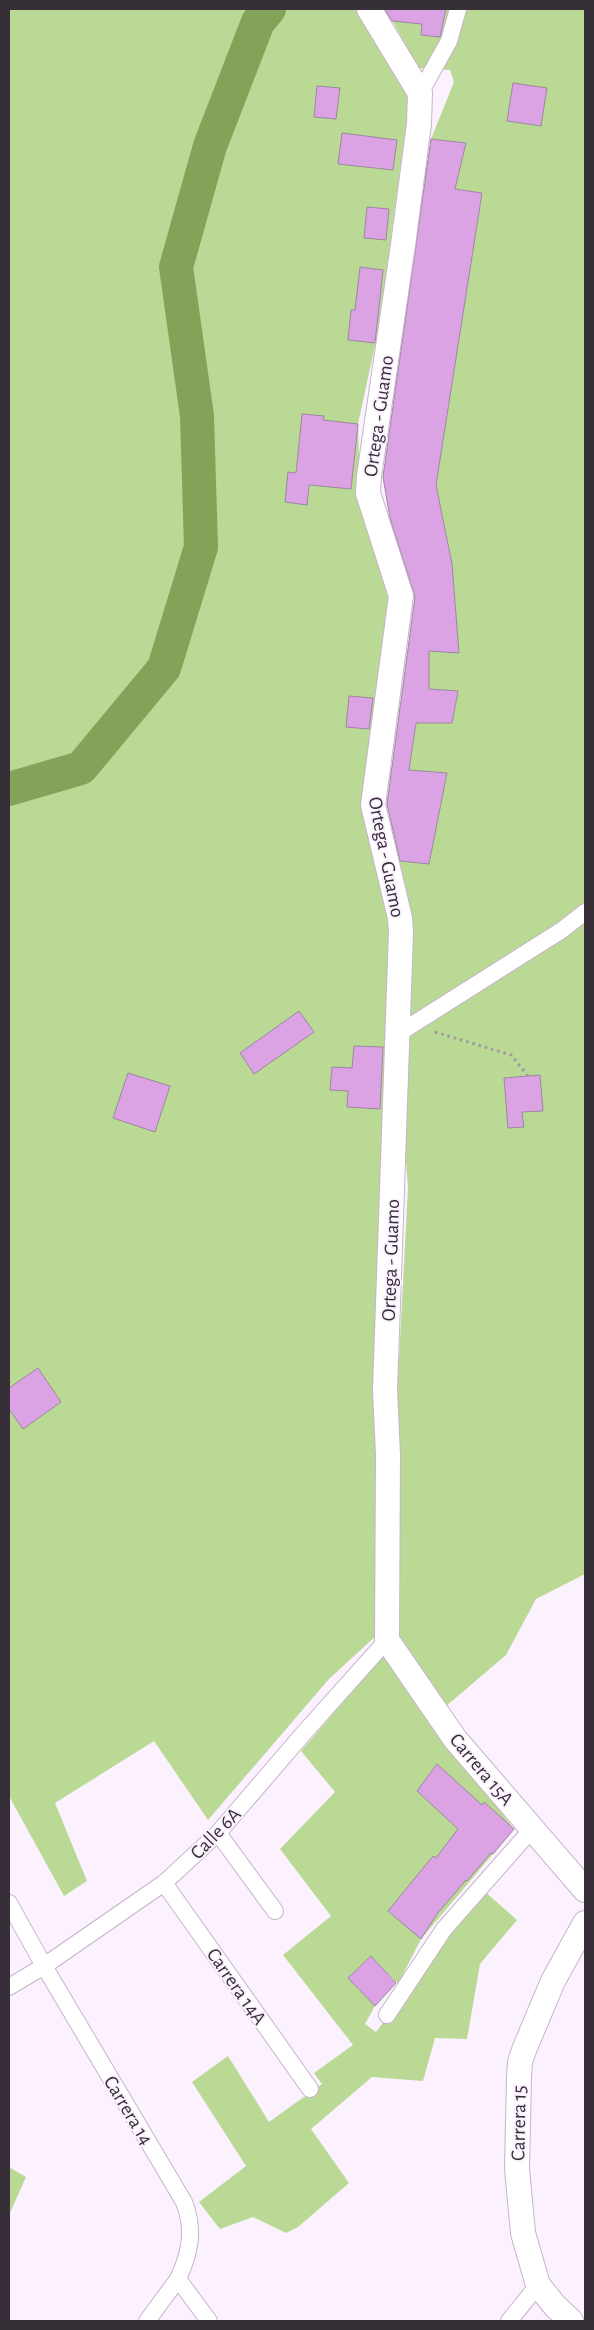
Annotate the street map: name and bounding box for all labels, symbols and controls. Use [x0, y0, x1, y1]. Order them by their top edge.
street label: Ortega - Guamo [361, 354, 397, 478]
street label: Ortega - Guamo [365, 795, 408, 919]
street label: Ortega - Guamo [379, 1199, 403, 1322]
street label: Carrera 15A [446, 1730, 517, 1810]
street label: Calle 6A [187, 1804, 245, 1863]
street label: Carrera 14A [203, 1945, 270, 2029]
street label: Carrera 14 [100, 2072, 157, 2149]
street label: Carrera 15 [508, 2085, 530, 2161]

